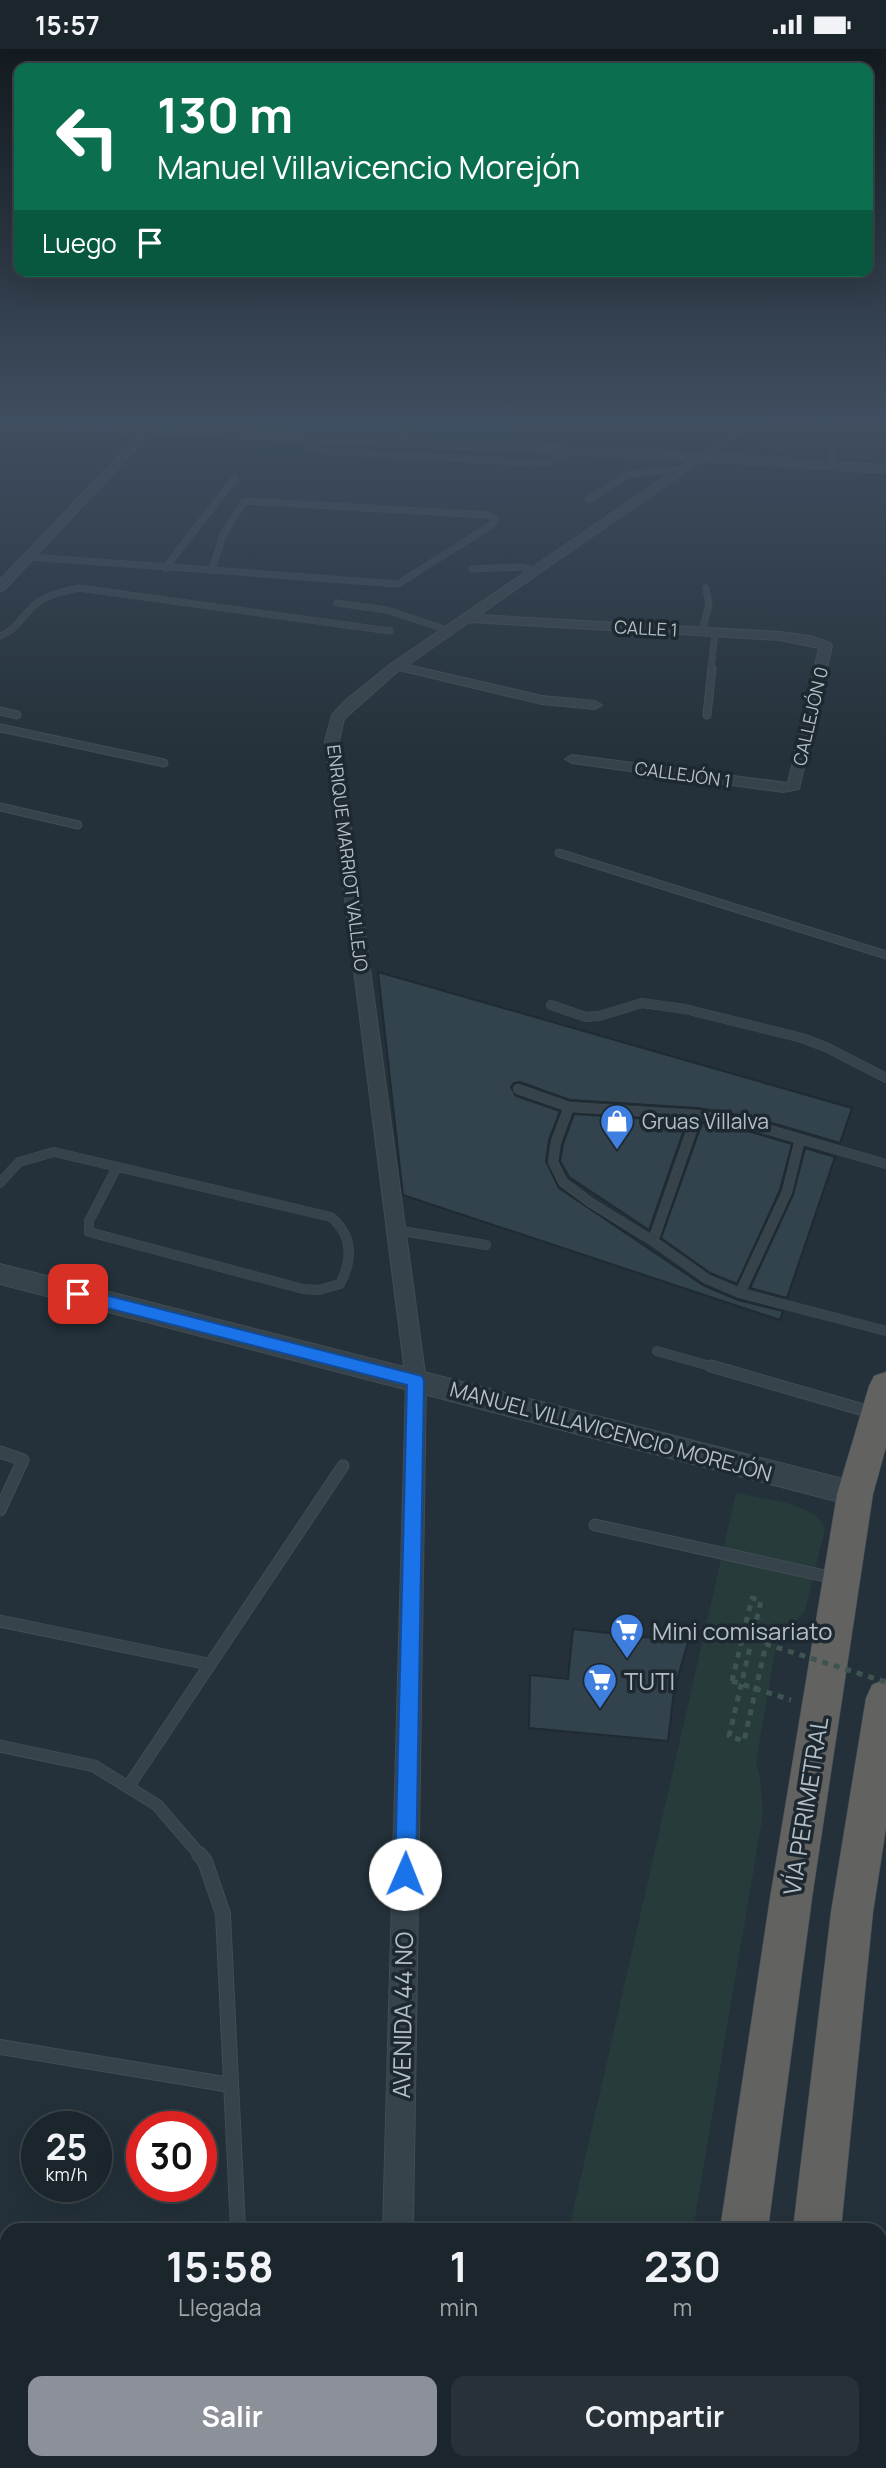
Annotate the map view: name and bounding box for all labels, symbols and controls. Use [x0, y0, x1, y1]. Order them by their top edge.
text: 15:57 [35, 7, 100, 43]
text: 130 m [157, 81, 293, 148]
icon: left [42, 91, 133, 182]
text: Manuel Villavicencio Morejón [157, 145, 580, 189]
icon: arrive [131, 224, 169, 262]
text: Luego [42, 225, 117, 261]
street label: CALLE 1 [614, 614, 678, 642]
street label: CALLEJÓN 0 [787, 664, 833, 768]
street label: ENRIQUE MARRIOT VALLEJO [322, 743, 374, 973]
street label: CALLEJÓN 1 [633, 755, 733, 793]
shop icon: Gruas Villalva [598, 1102, 636, 1151]
place label: Gruas Villalva [642, 1107, 769, 1135]
pin [48, 1264, 108, 1324]
icon: arrive [59, 1275, 97, 1313]
street label: MANUEL VILLAVICENCIO MOREJÓN [447, 1374, 775, 1488]
supermarket icon: Mini comisariato [608, 1611, 646, 1660]
place label: Mini comisariato [652, 1614, 832, 1647]
supermarket icon: TUTI [581, 1661, 619, 1710]
place label: TUTI [624, 1664, 675, 1697]
street label: VÍA PERIMETRAL [775, 1715, 835, 1897]
position arrow [368, 1837, 442, 1911]
street label: AVENIDA 44 NO [384, 1931, 420, 2099]
speed limit sign: 30 [126, 2111, 217, 2202]
text: 25 [46, 2123, 87, 2171]
text: km/h [46, 2162, 87, 2186]
text: 15:58 [166, 2237, 274, 2295]
text: 1 [450, 2237, 468, 2295]
text: 230 [644, 2237, 721, 2295]
text: Llegada [178, 2291, 261, 2323]
text: min [440, 2291, 478, 2323]
text: m [673, 2291, 692, 2323]
button: Salir [28, 2376, 437, 2456]
button: Compartir [451, 2376, 859, 2456]

